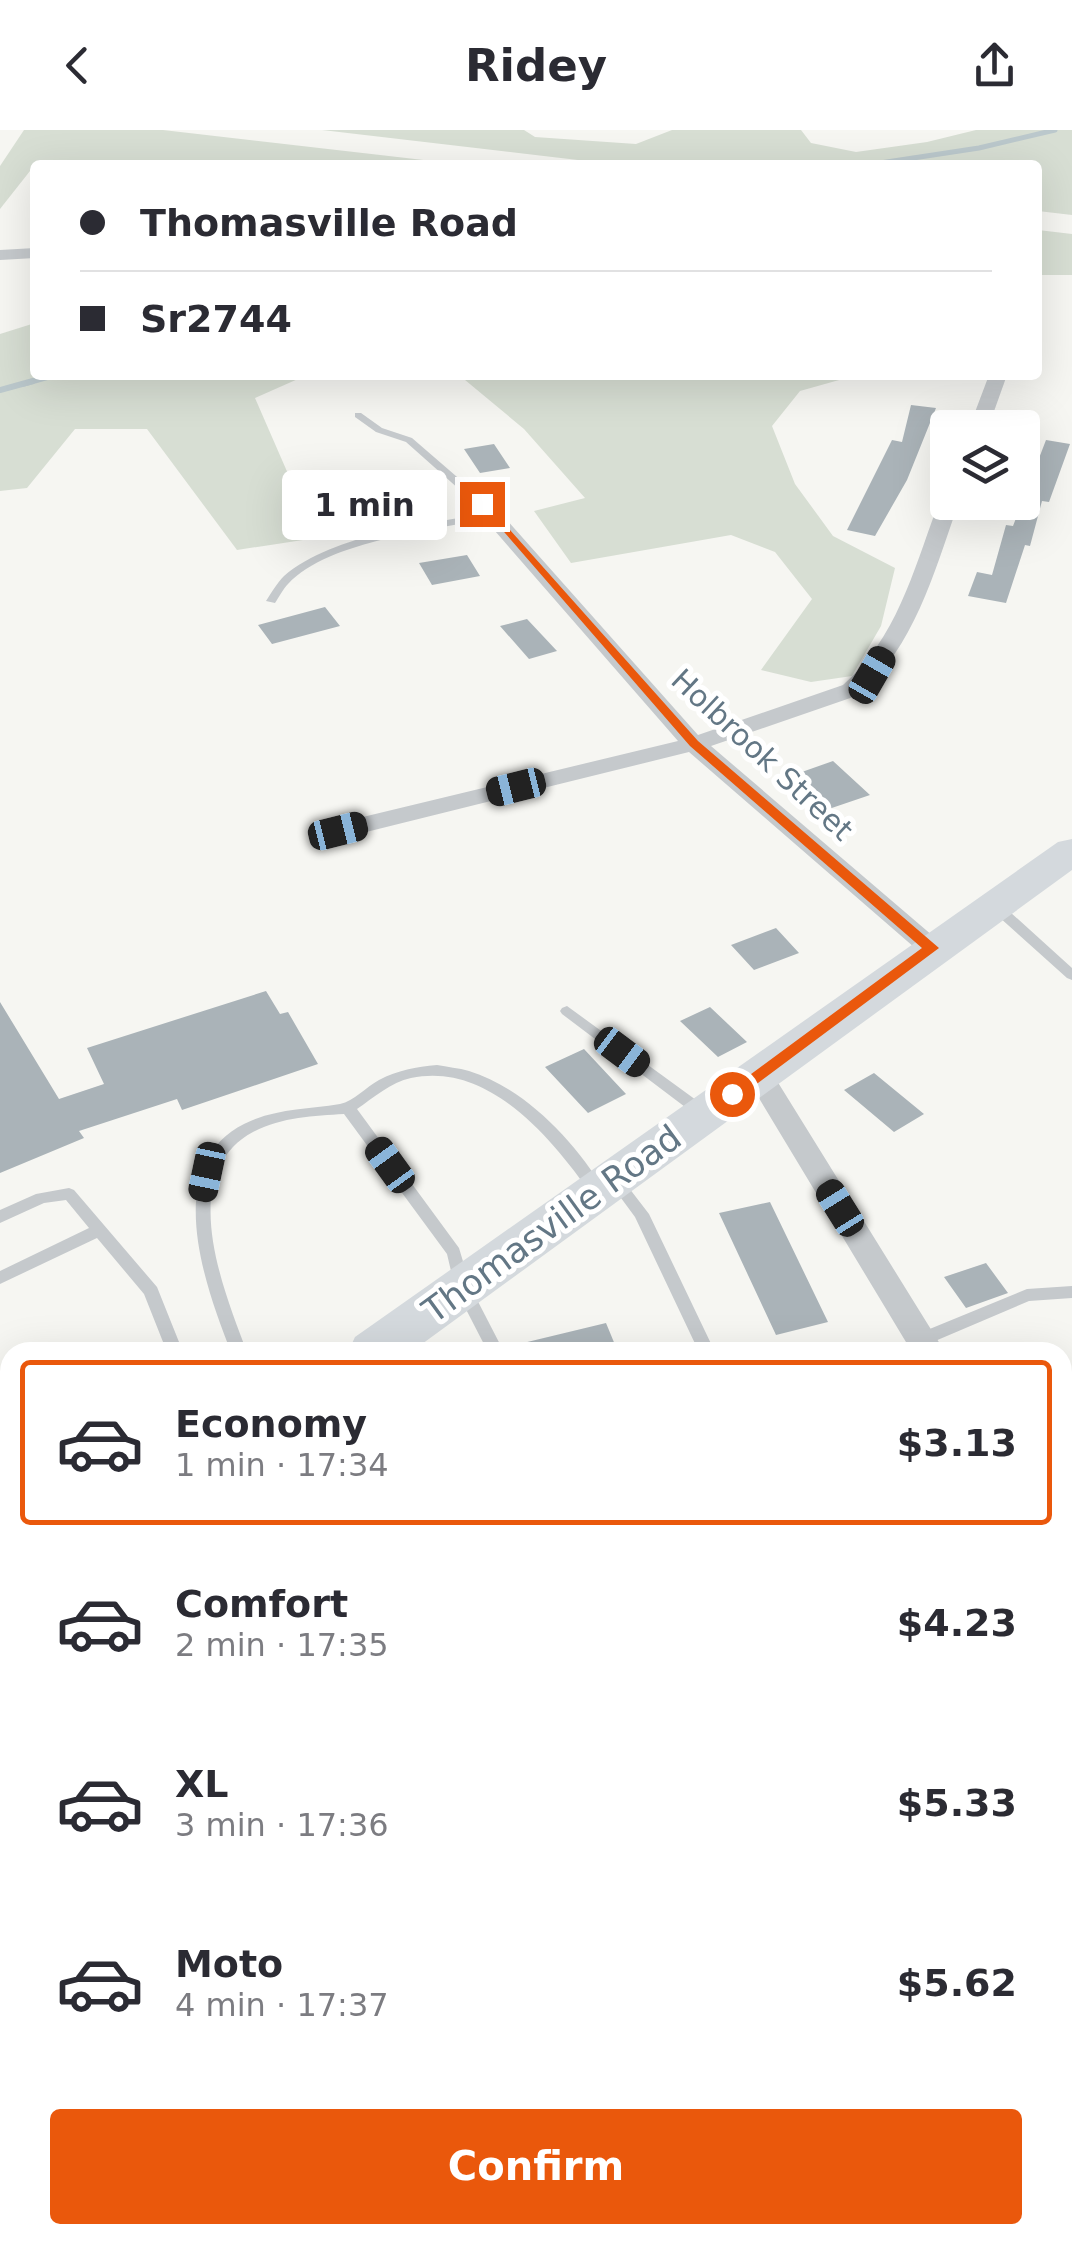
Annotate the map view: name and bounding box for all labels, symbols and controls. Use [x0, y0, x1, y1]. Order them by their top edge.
icon: back [50, 38, 105, 93]
icon: share [967, 38, 1022, 93]
text: Ridey [465, 39, 607, 92]
text: Thomasville Road [140, 201, 518, 245]
text: Sr2744 [140, 297, 292, 341]
map controls [930, 410, 1040, 520]
button: layers [930, 410, 1040, 520]
callout: 1 min [282, 469, 447, 539]
route end [460, 482, 505, 527]
text: 1 min [314, 486, 415, 524]
car [844, 642, 900, 708]
street label: Holbrook Street [665, 662, 860, 848]
car [483, 765, 549, 809]
car [305, 809, 371, 853]
car [589, 1022, 655, 1082]
route start [710, 1072, 755, 1117]
street label: Thomasville Road [414, 1117, 689, 1332]
car [360, 1132, 420, 1198]
car [186, 1140, 228, 1204]
car [811, 1175, 869, 1241]
icon: car [55, 1398, 145, 1488]
text: Economy [175, 1402, 367, 1446]
text: $3.13 [897, 1421, 1017, 1465]
text: 1 min · 17:34 [175, 1446, 389, 1484]
icon: car [55, 1578, 145, 1668]
text: Comfort [175, 1582, 348, 1626]
text: $4.23 [897, 1601, 1017, 1645]
text: 2 min · 17:35 [175, 1626, 389, 1664]
icon: car [55, 1758, 145, 1848]
text: XL [175, 1762, 229, 1806]
text: $5.33 [897, 1781, 1017, 1825]
text: 3 min · 17:36 [175, 1806, 389, 1844]
icon: car [55, 1938, 145, 2028]
text: Moto [175, 1942, 283, 1986]
text: $5.62 [897, 1961, 1017, 2005]
text: 4 min · 17:37 [175, 1986, 389, 2024]
button: Confirm [50, 2109, 1022, 2224]

